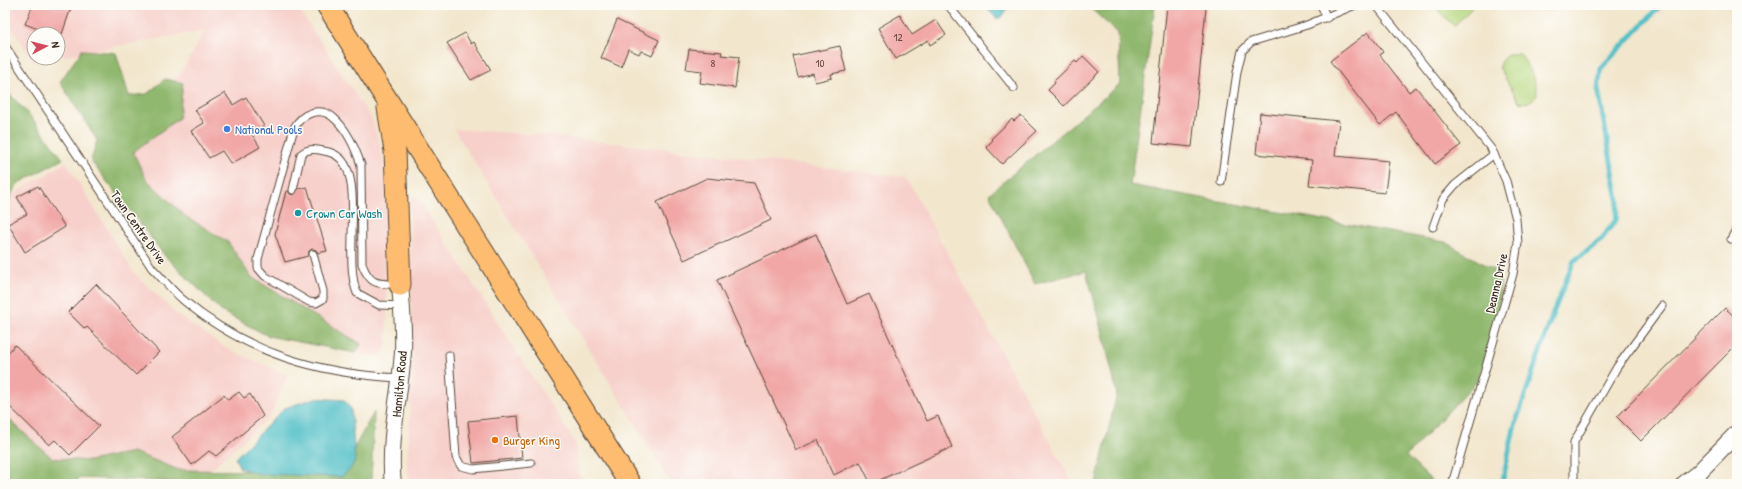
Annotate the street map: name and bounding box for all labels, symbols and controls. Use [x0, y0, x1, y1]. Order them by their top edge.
north arrow [26, 26, 66, 66]
house number: 12 [893, 30, 903, 44]
text: N [49, 41, 63, 49]
house number: 8 [711, 56, 716, 70]
house number: 10 [816, 56, 825, 70]
place label: National Pools [235, 120, 302, 138]
marker: National Pools [222, 124, 232, 134]
street label: Town Centre Drive [107, 186, 171, 268]
place label: Crown Car Wash [306, 204, 383, 222]
marker: Crown Car Wash [293, 208, 303, 218]
street label: Deanna Drive [1480, 251, 1512, 315]
street label: Hamilton Road [387, 350, 411, 418]
place label: Burger King [503, 431, 560, 449]
marker: Burger King [490, 435, 500, 445]

